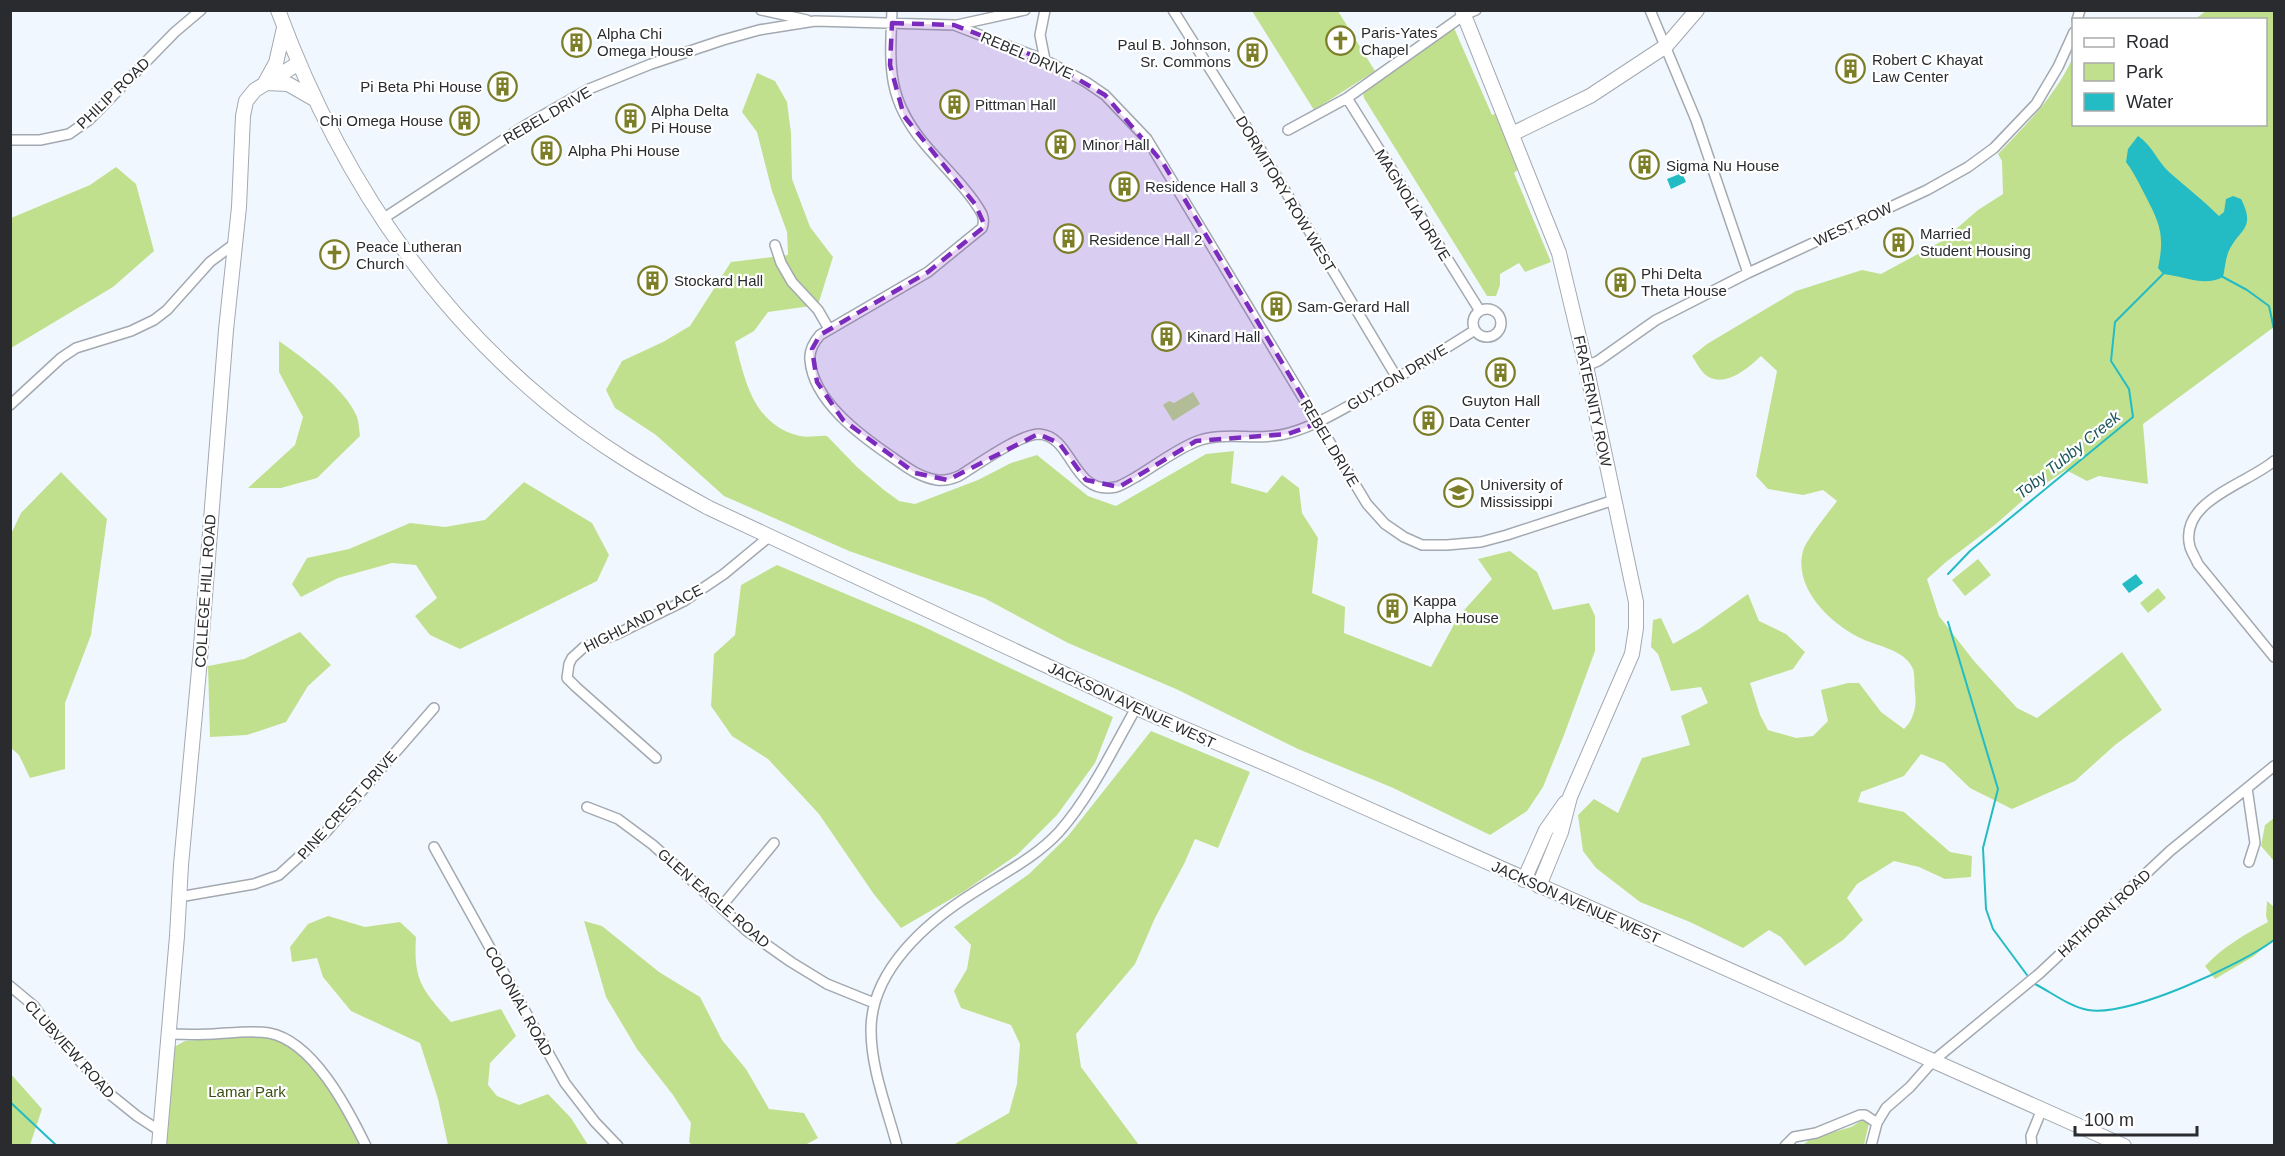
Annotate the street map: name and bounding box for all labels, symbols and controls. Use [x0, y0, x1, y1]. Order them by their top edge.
legend [2072, 18, 2267, 126]
place label: Paris-Yates Chapel [1361, 24, 1437, 58]
place label: Alpha Chi Omega House [597, 25, 694, 59]
church icon: Paris-Yates Chapel [1324, 25, 1356, 57]
building icon: Alpha Chi Omega House [560, 26, 592, 58]
street label: REBEL DRIVE [978, 28, 1076, 82]
text: Road [2126, 32, 2169, 52]
place label: Paul B. Johnson, Sr. Commons [1118, 36, 1231, 70]
building icon: Paul B. Johnson, Sr. Commons [1236, 37, 1268, 69]
place label: Robert C Khayat Law Center [1872, 51, 1984, 85]
building icon: Robert C Khayat Law Center [1835, 52, 1867, 84]
street label: PHILIP ROAD [73, 54, 153, 132]
text: Park [2126, 62, 2164, 82]
building icon: Pi Beta Phi House [487, 70, 519, 102]
place label: Pi Beta Phi House [360, 78, 482, 95]
street label: REBEL DRIVE [500, 83, 594, 147]
building icon: Pittman Hall [938, 88, 970, 120]
text: Water [2126, 92, 2173, 112]
place label: Pittman Hall [975, 96, 1056, 113]
place label: Alpha Delta Pi House [651, 102, 729, 136]
building icon: Alpha Delta Pi House [614, 103, 646, 135]
building icon: Chi Omega House [448, 104, 480, 136]
place label: Chi Omega House [320, 112, 443, 129]
street label: DORMITORY ROW WEST [1233, 113, 1339, 275]
building icon: Minor Hall [1045, 128, 1077, 160]
building icon: Alpha Phi House [531, 134, 563, 166]
place label: Minor Hall [1082, 136, 1150, 153]
place label: Alpha Phi House [568, 142, 680, 159]
street label: MAGNOLIA DRIVE [1372, 146, 1454, 264]
building icon: Sigma Nu House [1629, 149, 1661, 181]
place label: Sigma Nu House [1666, 157, 1779, 174]
building icon: Residence Hall 3 [1108, 170, 1140, 202]
place label: Residence Hall 3 [1145, 178, 1258, 195]
street label: WEST ROW [1811, 198, 1895, 249]
building icon: Residence Hall 2 [1052, 223, 1084, 255]
place label: Married Student Housing [1920, 225, 2031, 259]
building icon: Married Student Housing [1883, 226, 1915, 258]
place label: Residence Hall 2 [1089, 231, 1202, 248]
place label: Peace Lutheran Church [356, 238, 462, 272]
church icon: Peace Lutheran Church [319, 239, 351, 271]
building icon: Stockard Hall [637, 264, 669, 296]
place label: Phi Delta Theta House [1641, 265, 1727, 299]
building icon: Phi Delta Theta House [1604, 266, 1636, 298]
place label: Stockard Hall [674, 272, 763, 289]
building icon: Sam-Gerard Hall [1260, 290, 1292, 322]
place label: Sam-Gerard Hall [1297, 298, 1410, 315]
building icon: Kinard Hall [1150, 320, 1182, 352]
place label: Kinard Hall [1187, 328, 1260, 345]
street label: FRATERNITY ROW [1571, 334, 1615, 469]
street label: GUYTON DRIVE [1344, 340, 1450, 414]
building icon: Guyton Hall [1485, 357, 1517, 389]
place label: Guyton Hall [1462, 392, 1540, 409]
street label: REBEL DRIVE [1297, 396, 1363, 490]
building icon: Data Center [1412, 405, 1444, 437]
water label: Toby Tubby Creek [2013, 407, 2124, 502]
place label: Data Center [1449, 413, 1530, 430]
place label: University of Mississippi [1480, 476, 1563, 510]
school or university icon: University of Mississippi [1443, 477, 1475, 509]
street label: COLLEGE HILL ROAD [191, 514, 219, 668]
street label: HIGHLAND PLACE [581, 581, 705, 655]
place label: Kappa Alpha House [1413, 592, 1499, 626]
building icon: Kappa Alpha House [1376, 593, 1408, 625]
street label: JACKSON AVENUE WEST [1046, 659, 1218, 751]
street label: PINE CREST DRIVE [294, 747, 400, 863]
street label: GLEN EAGLE ROAD [655, 845, 773, 951]
street label: JACKSON AVENUE WEST [1489, 857, 1663, 947]
street label: HATHORN ROAD [2054, 866, 2154, 960]
street label: COLONIAL ROAD [482, 943, 556, 1059]
street label: CLUBVIEW ROAD [22, 997, 119, 1102]
park label: Lamar Park [208, 1083, 286, 1100]
scale bar [2075, 1099, 2196, 1137]
text: 100 m [2084, 1110, 2134, 1130]

